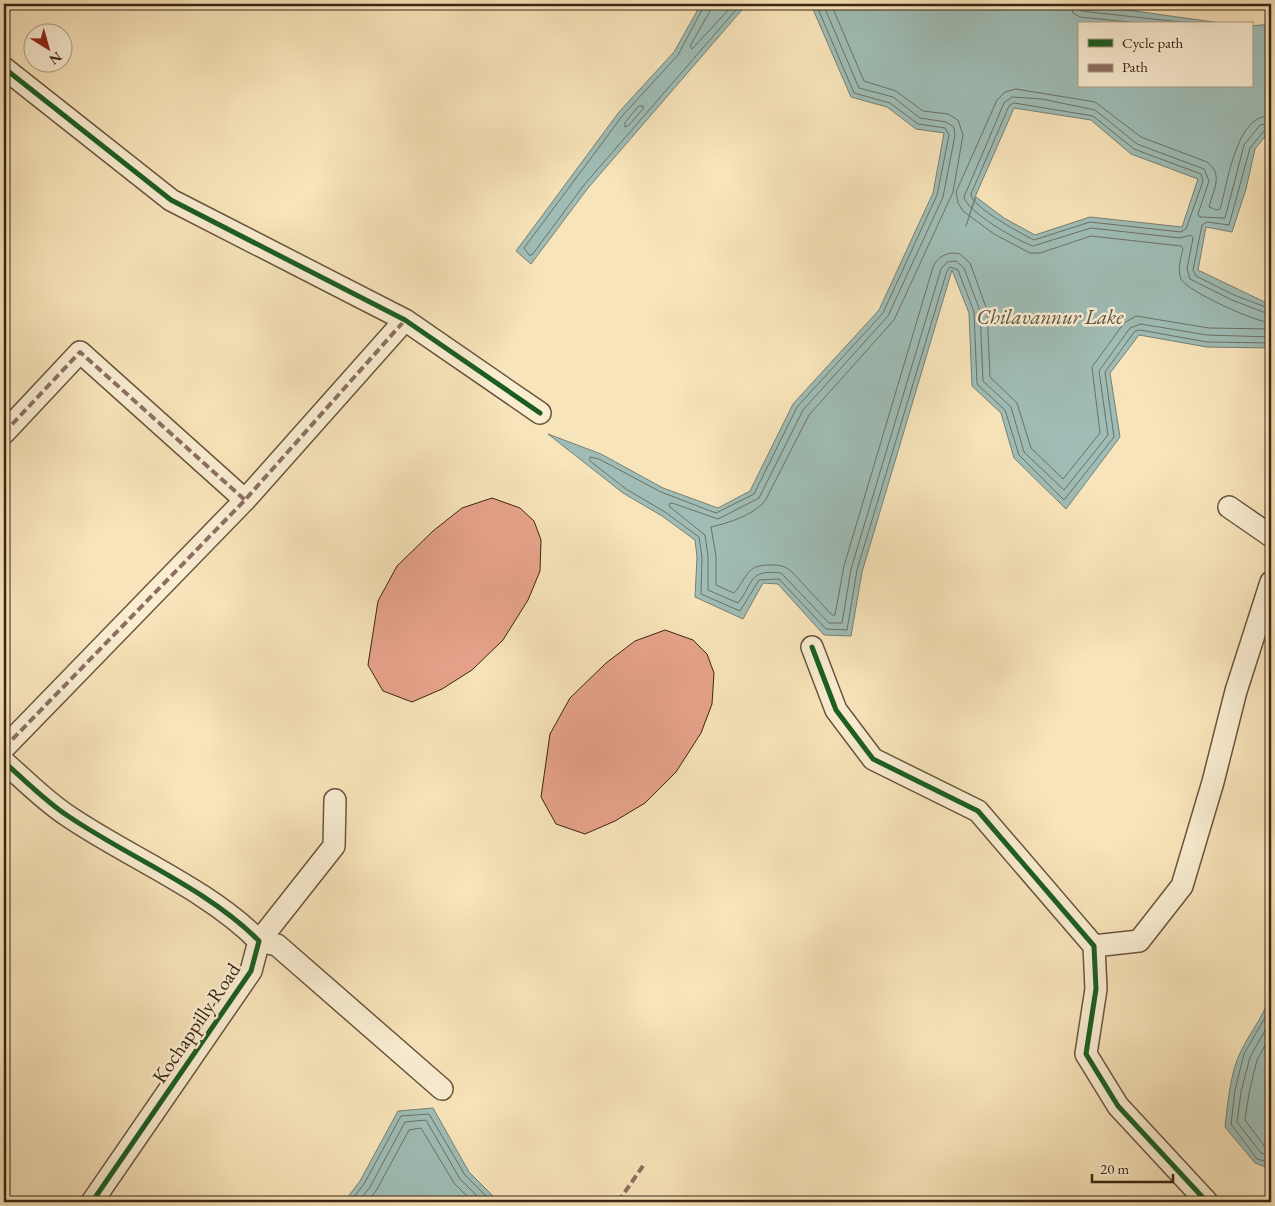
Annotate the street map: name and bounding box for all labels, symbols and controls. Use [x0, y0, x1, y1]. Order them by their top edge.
north arrow [22, 22, 72, 72]
legend [1078, 22, 1252, 88]
text: Cycle path [1122, 33, 1184, 52]
text: N [45, 48, 66, 69]
text: Path [1122, 57, 1148, 76]
water label: Chilavannur Lake [976, 303, 1124, 330]
street label: Kochappilly Road [146, 957, 246, 1088]
scale bar [1092, 1151, 1174, 1183]
text: 20 m [1100, 1159, 1129, 1178]

